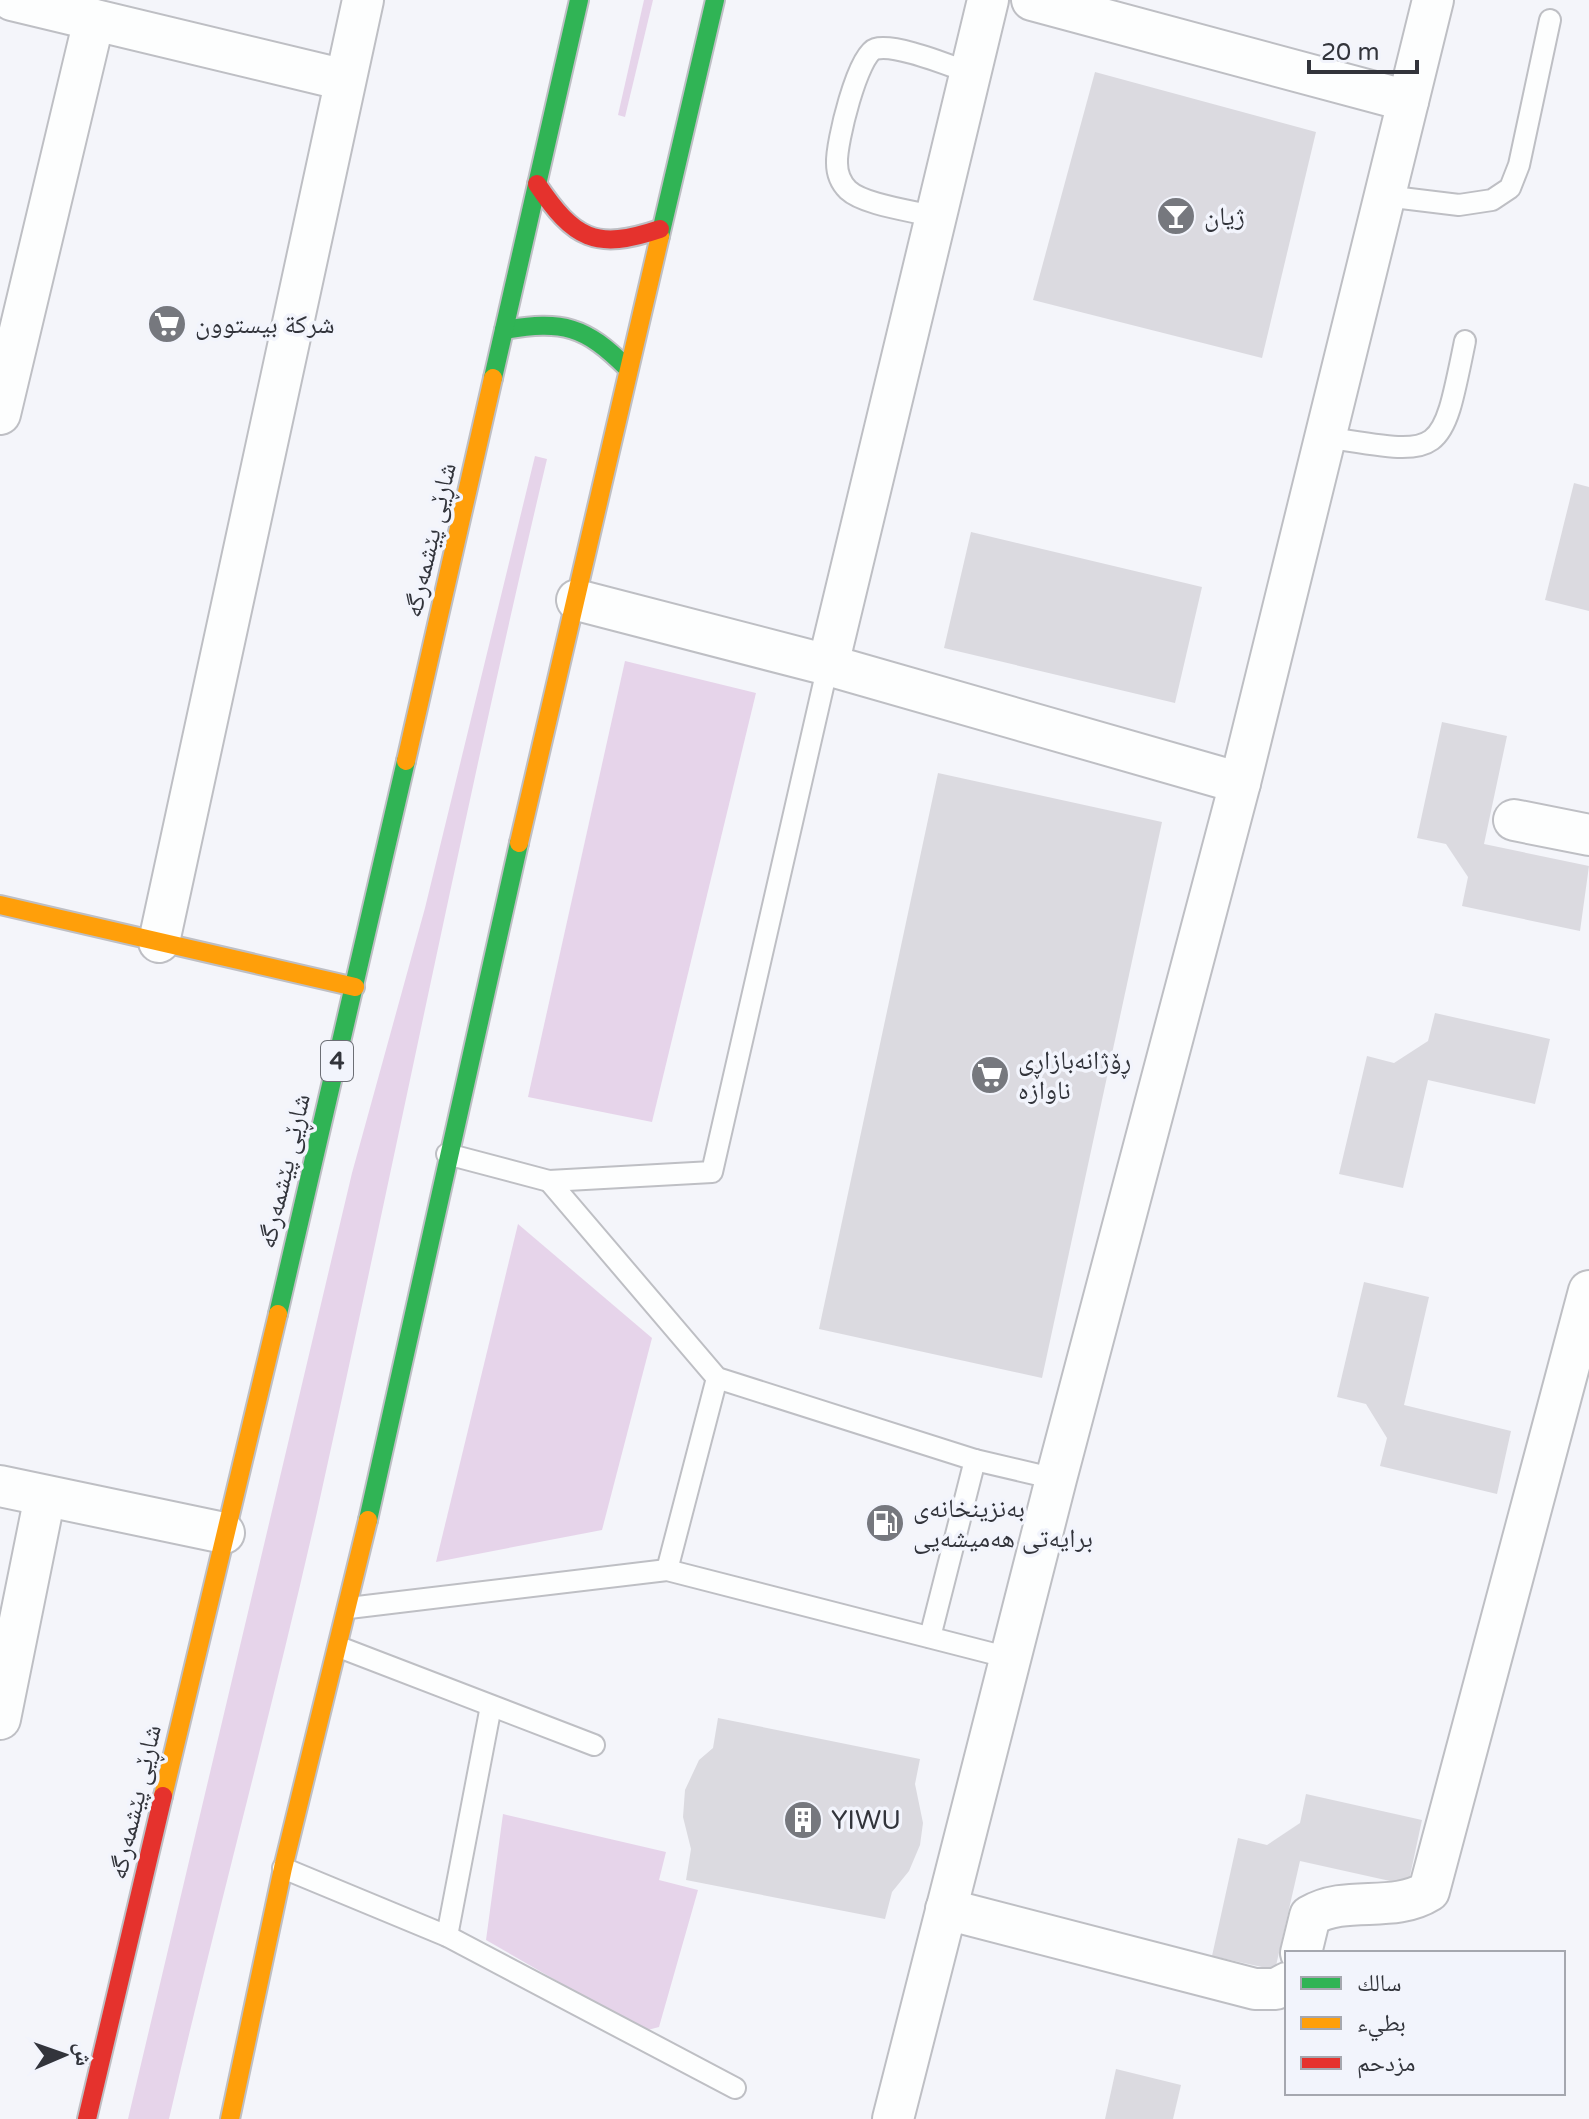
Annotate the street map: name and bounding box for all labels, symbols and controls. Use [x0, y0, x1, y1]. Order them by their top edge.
scale bar [1309, 24, 1417, 74]
text: 20 m [1321, 38, 1379, 67]
bar icon: ژیان [1155, 195, 1197, 237]
place label: ژیان [1204, 201, 1245, 232]
supermarket icon: شرکة بیستوون [146, 303, 188, 345]
place label: شرکة بیستوون [195, 309, 335, 340]
street label: شاڕێی پێشمەرگە [397, 460, 466, 621]
road number: 4 [321, 1041, 353, 1081]
place label: ڕۆژانەبازاڕی ناوازە [1018, 1045, 1131, 1106]
supermarket icon: ڕۆژانەبازاڕی ناوازە [969, 1054, 1011, 1096]
street label: شاڕێی پێشمەرگە [251, 1091, 320, 1252]
place label: بەنزینخانەی برایەتی هەمیشەیی [913, 1493, 1093, 1554]
fuel station icon: بەنزینخانەی برایەتی هەمیشەیی [864, 1502, 906, 1544]
street label: شاڕێی پێشمەرگە [102, 1722, 171, 1883]
building icon: YIWU [782, 1799, 824, 1841]
place label: YIWU [831, 1805, 901, 1836]
legend [1285, 1951, 1565, 2095]
text: سالك [1357, 1969, 1402, 1998]
text: بطيء [1357, 2009, 1406, 2042]
north arrow [24, 2015, 104, 2095]
text: ش [70, 2042, 96, 2066]
text: مزدحم [1357, 2049, 1416, 2079]

